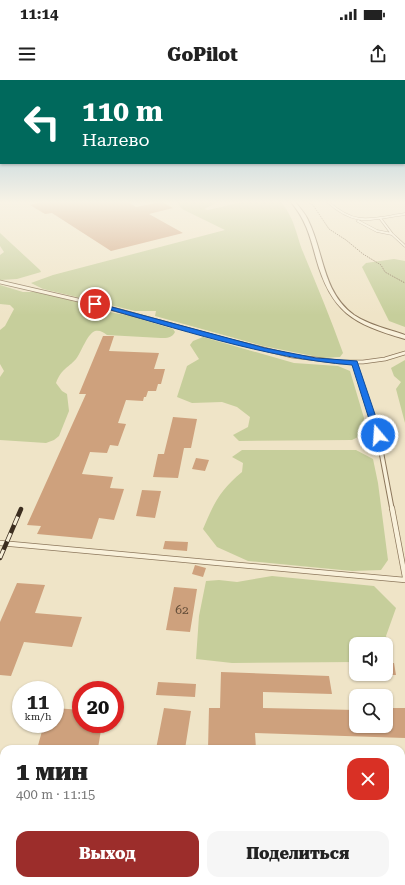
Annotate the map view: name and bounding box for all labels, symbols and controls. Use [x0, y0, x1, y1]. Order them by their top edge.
text: 11:14 [20, 5, 58, 23]
icon: menu [16, 43, 38, 65]
icon: share [367, 43, 389, 65]
text: GoPilot [167, 44, 238, 65]
text: 110 m [82, 95, 163, 128]
icon: left [16, 96, 68, 148]
text: Налево [82, 129, 150, 150]
pin [78, 287, 112, 321]
icon: arrive [84, 293, 106, 315]
position arrow [357, 414, 399, 456]
house number: 62 [175, 603, 189, 617]
map controls [349, 637, 393, 733]
button: sound [349, 637, 393, 681]
speed limit sign: 20 [72, 681, 124, 733]
button: search [349, 689, 393, 733]
text: 11 [27, 690, 49, 714]
text: km/h [25, 711, 51, 722]
text: 1 мин [16, 758, 88, 786]
button: close [347, 758, 389, 800]
text: 400 m · 11:15 [16, 787, 95, 802]
button: Выход [16, 831, 199, 877]
button: Поделиться [207, 831, 389, 877]

